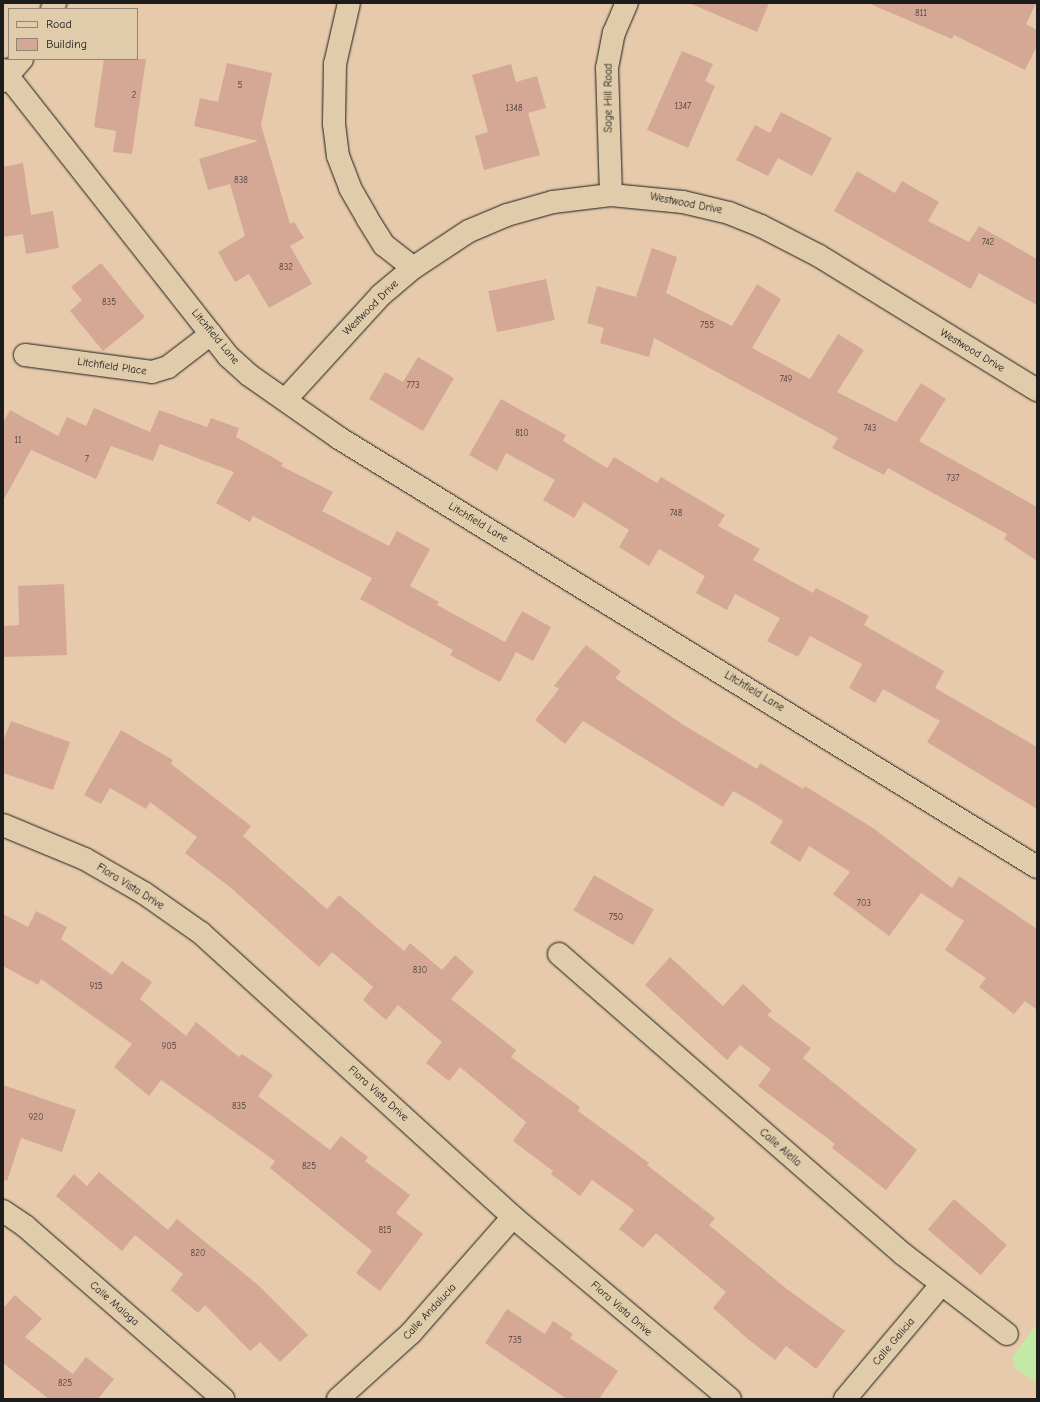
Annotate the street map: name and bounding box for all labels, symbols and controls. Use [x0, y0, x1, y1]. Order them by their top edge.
legend [8, 8, 138, 60]
house number: 811 [915, 8, 927, 18]
text: Road [46, 17, 72, 31]
text: Building [46, 37, 87, 51]
street label: Sage Hill Road [602, 63, 616, 133]
house number: 5 [238, 80, 242, 90]
house number: 2 [132, 90, 136, 100]
house number: 1347 [675, 101, 691, 111]
house number: 1348 [505, 103, 523, 113]
house number: 838 [234, 175, 248, 185]
street label: Westwood Drive [649, 191, 723, 217]
house number: 742 [982, 237, 994, 247]
house number: 832 [279, 262, 293, 272]
street label: Westwood Drive [340, 277, 402, 339]
house number: 835 [102, 297, 116, 307]
street label: Litchfield Lane [188, 307, 242, 367]
house number: 755 [700, 320, 714, 330]
street label: Westwood Drive [937, 326, 1007, 376]
street label: Litchfield Place [76, 356, 148, 378]
house number: 749 [780, 374, 792, 384]
house number: 773 [406, 380, 420, 390]
house number: 743 [864, 423, 876, 433]
house number: 810 [515, 428, 529, 438]
house number: 11 [14, 435, 22, 445]
house number: 7 [85, 454, 89, 464]
house number: 737 [946, 473, 960, 483]
street label: Litchfield Lane [446, 500, 510, 546]
house number: 748 [670, 508, 682, 518]
street label: Litchfield Lane [722, 669, 786, 715]
street label: Flora Vista Drive [94, 861, 166, 913]
house number: 703 [857, 898, 871, 908]
house number: 750 [609, 912, 623, 922]
house number: 830 [413, 965, 427, 975]
house number: 915 [89, 981, 103, 991]
house number: 905 [161, 1041, 177, 1051]
street label: Flora Vista Drive [345, 1063, 411, 1125]
house number: 835 [232, 1101, 246, 1111]
house number: 920 [29, 1112, 43, 1122]
street label: Calle Alella [756, 1126, 804, 1170]
house number: 825 [302, 1161, 316, 1171]
house number: 815 [378, 1225, 392, 1235]
house number: 820 [191, 1248, 205, 1258]
street label: Calle Malaga [87, 1279, 141, 1329]
street label: Flora Vista Drive [588, 1279, 654, 1339]
street label: Calle Andalucia [401, 1281, 459, 1343]
street label: Calle Galicia [870, 1315, 918, 1369]
house number: 735 [508, 1335, 522, 1345]
house number: 825 [58, 1378, 72, 1388]

